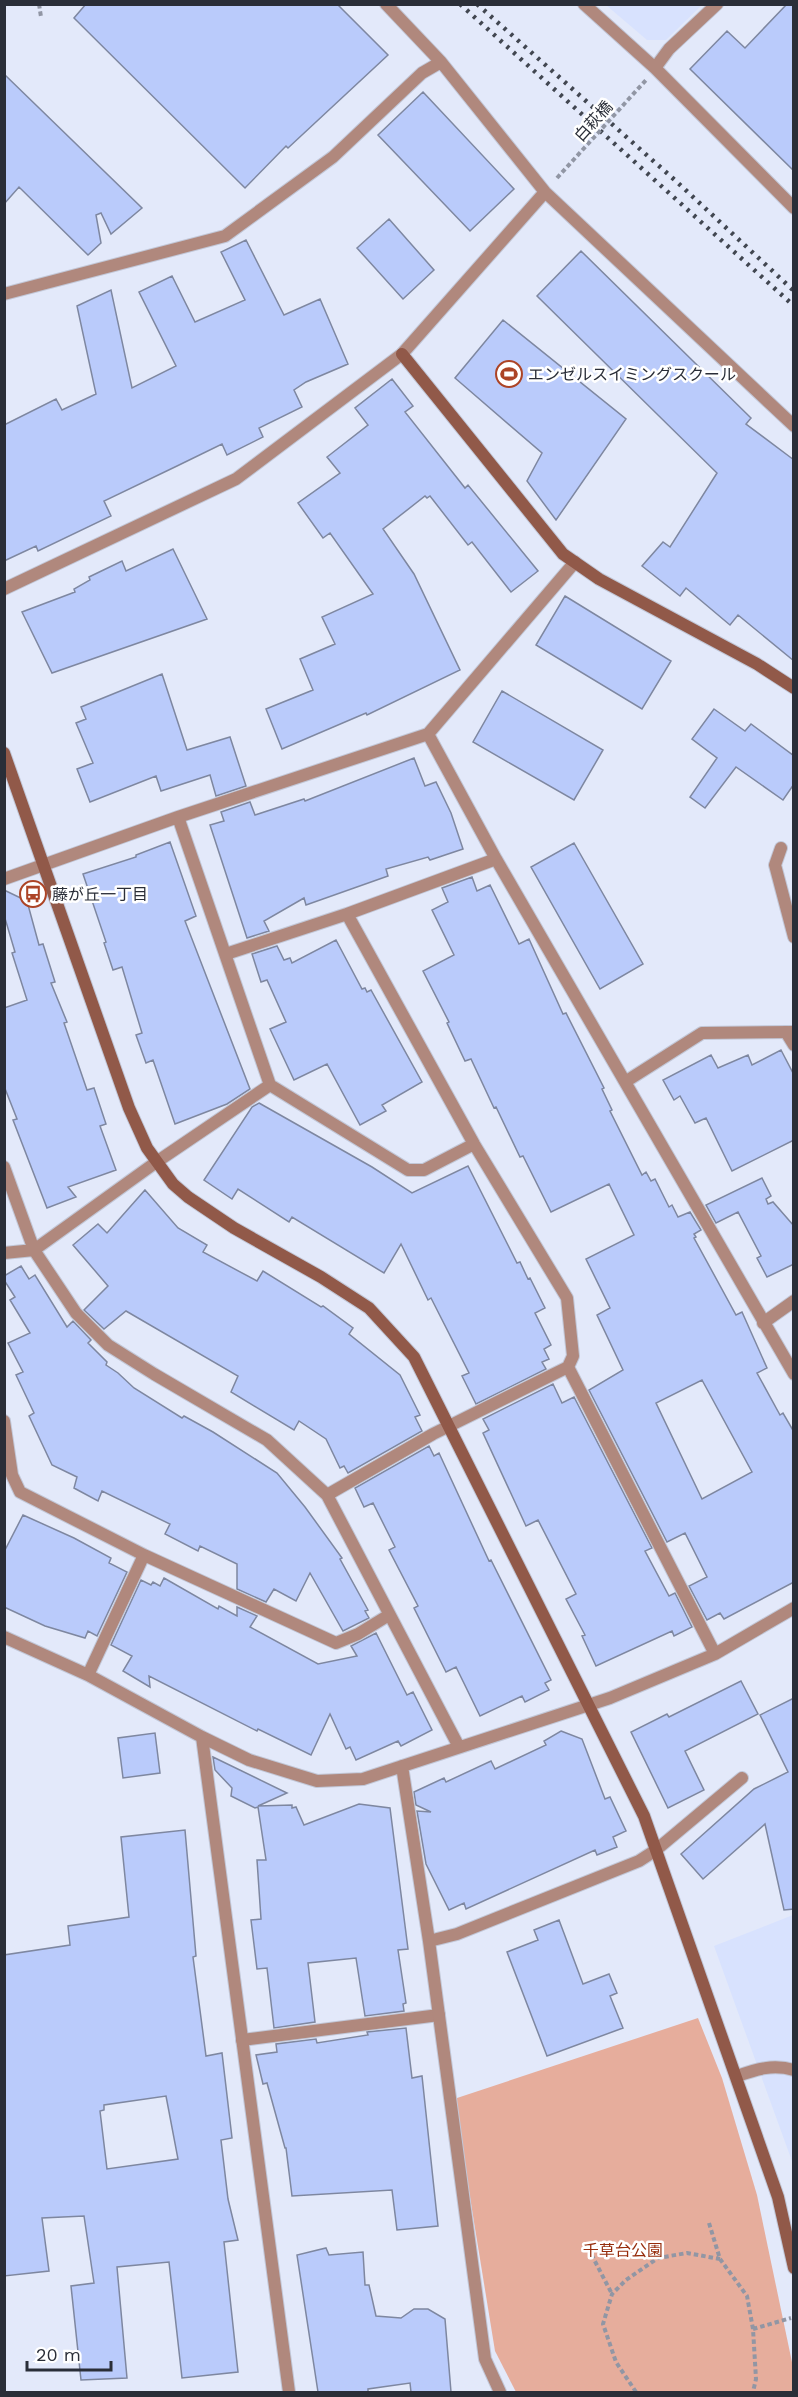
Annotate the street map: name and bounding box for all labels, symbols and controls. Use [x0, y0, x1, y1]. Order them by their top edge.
street label: 白萩橋 [570, 97, 616, 146]
sports icon: エンゼルスイミングスクール [494, 359, 524, 389]
place label: エンゼルスイミングスクール [528, 365, 736, 384]
bus stop icon: 藤が丘一丁目 [18, 879, 48, 909]
place label: 藤が丘一丁目 [52, 885, 148, 904]
park label: 千草台公園 [583, 2241, 663, 2260]
scale bar [27, 2334, 111, 2372]
text: 20 m [36, 2344, 81, 2365]

